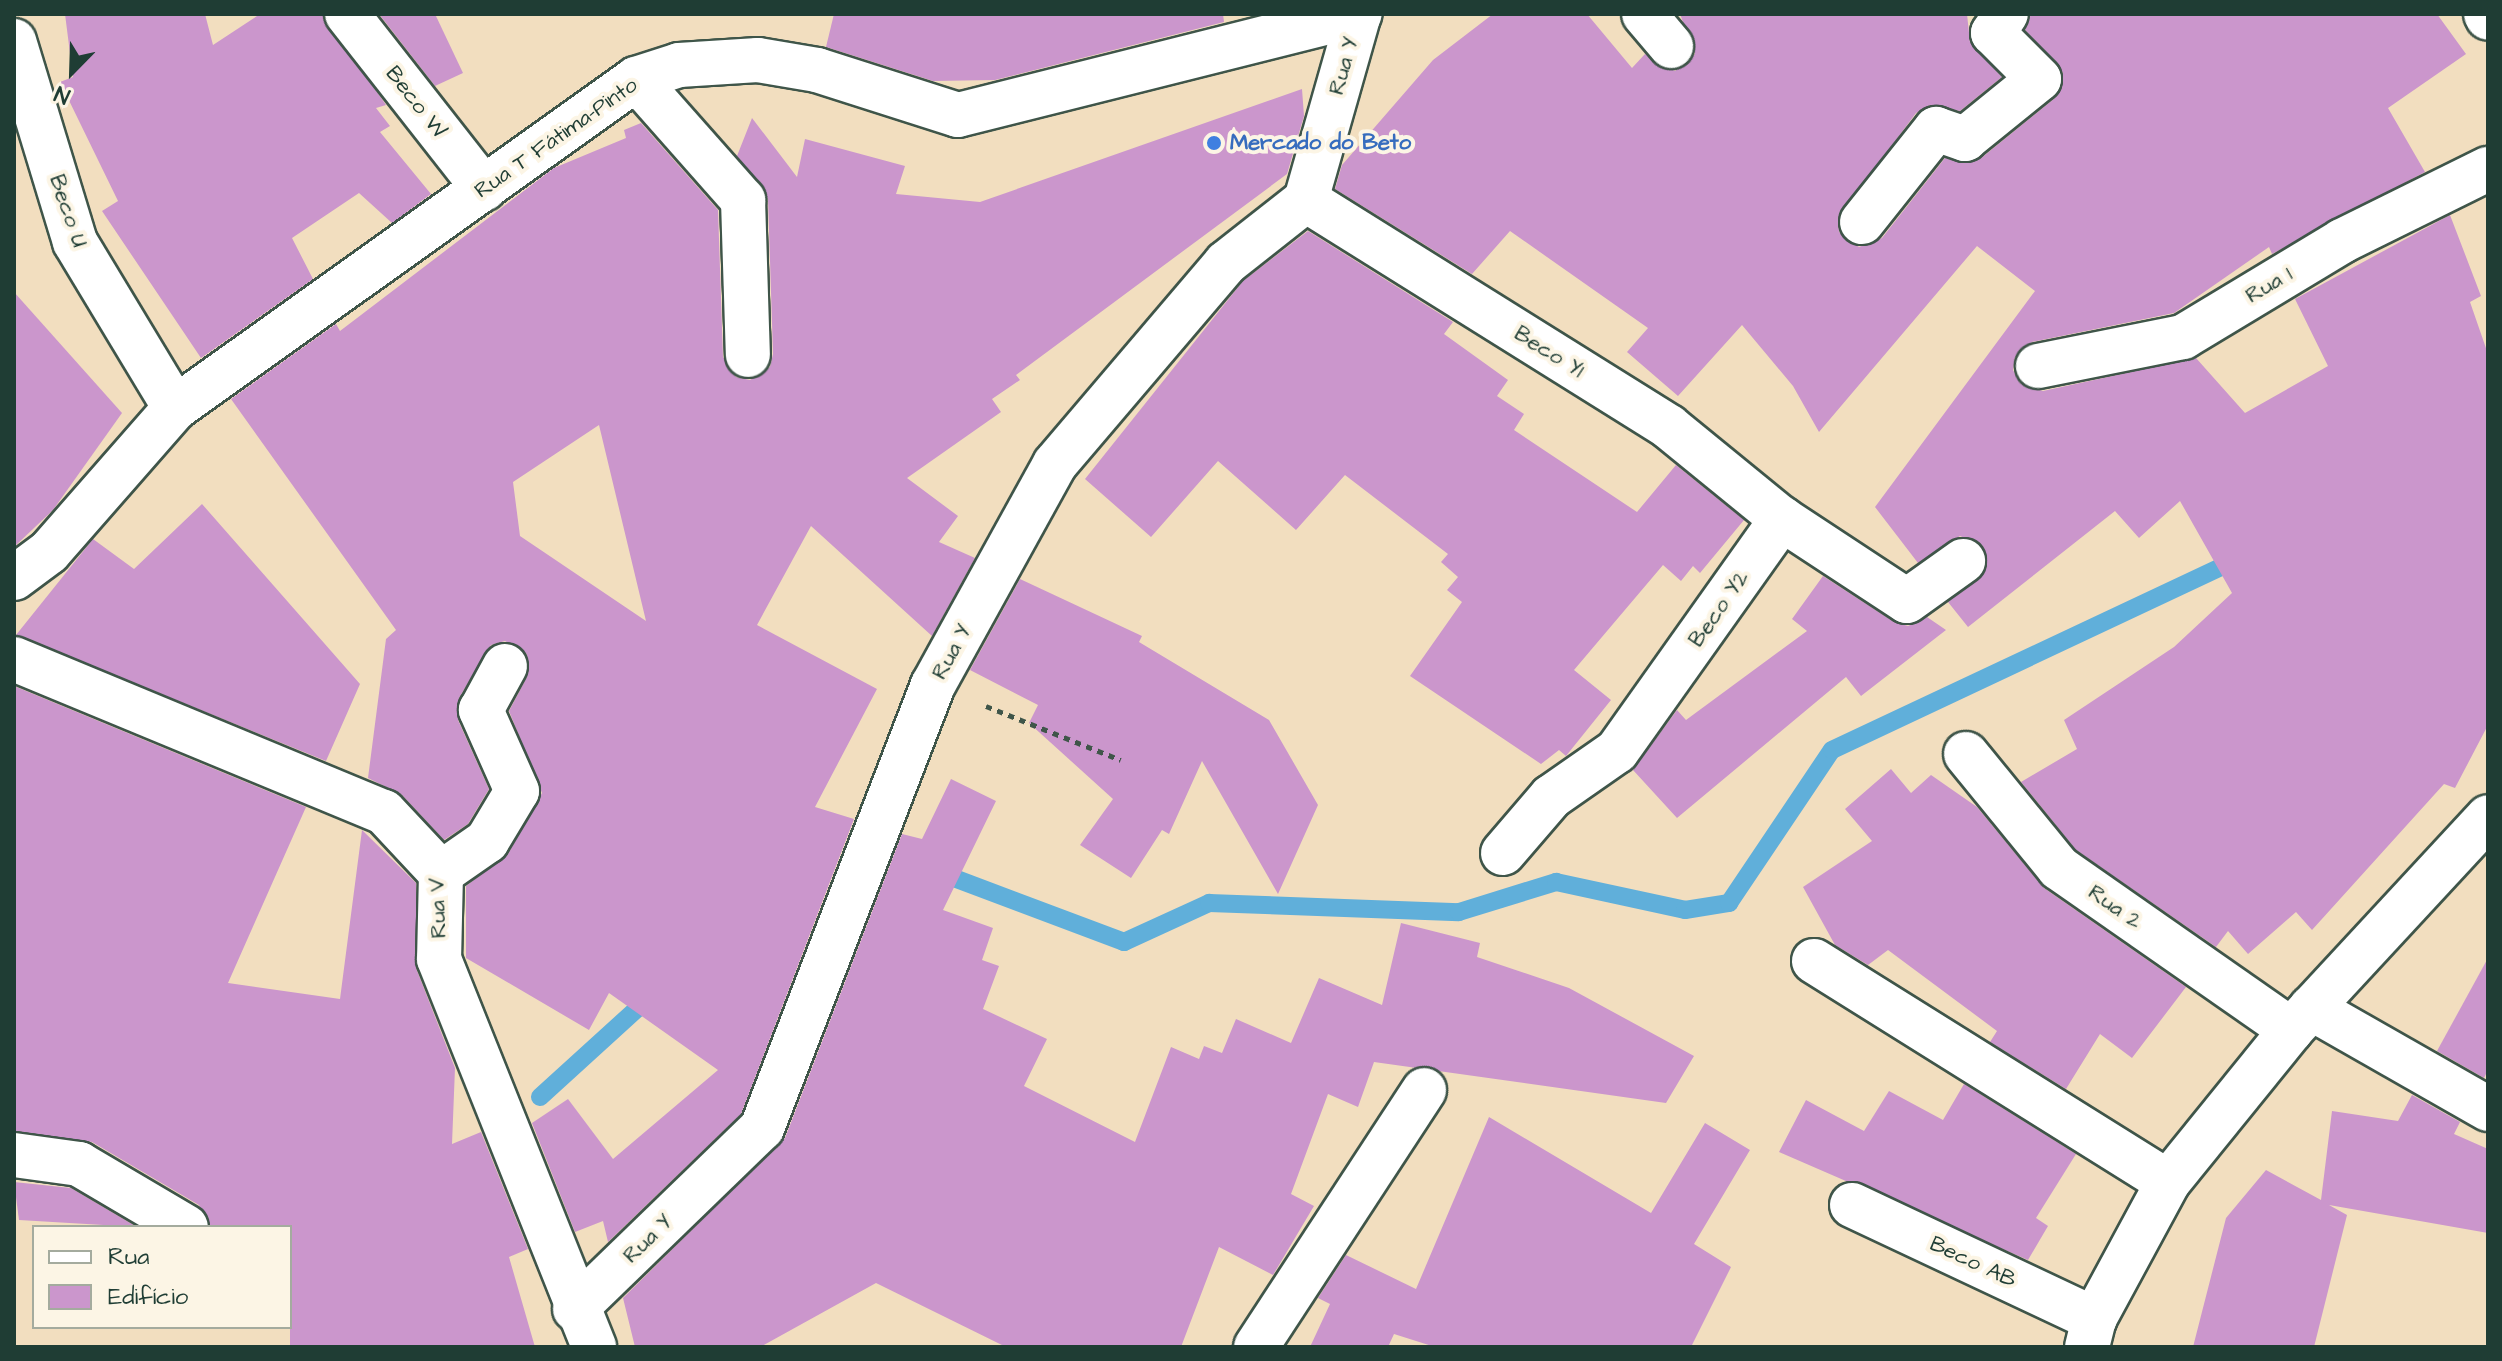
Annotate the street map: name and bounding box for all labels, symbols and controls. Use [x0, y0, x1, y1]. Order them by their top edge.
north arrow [32, 32, 112, 112]
street label: Rua Y [1323, 34, 1365, 98]
street label: Beco W [380, 61, 452, 143]
street label: Rua T Fátima-Pinto [469, 72, 643, 204]
text: N [50, 78, 75, 112]
place label: Mercado do Beto [1230, 130, 1411, 156]
marker: Mercado do Beto [1205, 134, 1223, 152]
street label: Beco U [43, 171, 93, 251]
street label: Rua 1 [2241, 261, 2297, 309]
street label: Beco Y1 [1509, 320, 1589, 384]
street label: Beco Y2 [1683, 566, 1755, 652]
street label: Rua Y [926, 620, 978, 684]
street label: Rua V [424, 877, 452, 939]
street label: Rua 2 [2083, 879, 2147, 935]
street label: Rua Y [618, 1209, 678, 1269]
legend [32, 1225, 292, 1329]
street label: Beco AB [1926, 1231, 2020, 1293]
text: Rua [108, 1240, 150, 1274]
text: Edifício [108, 1280, 188, 1314]

